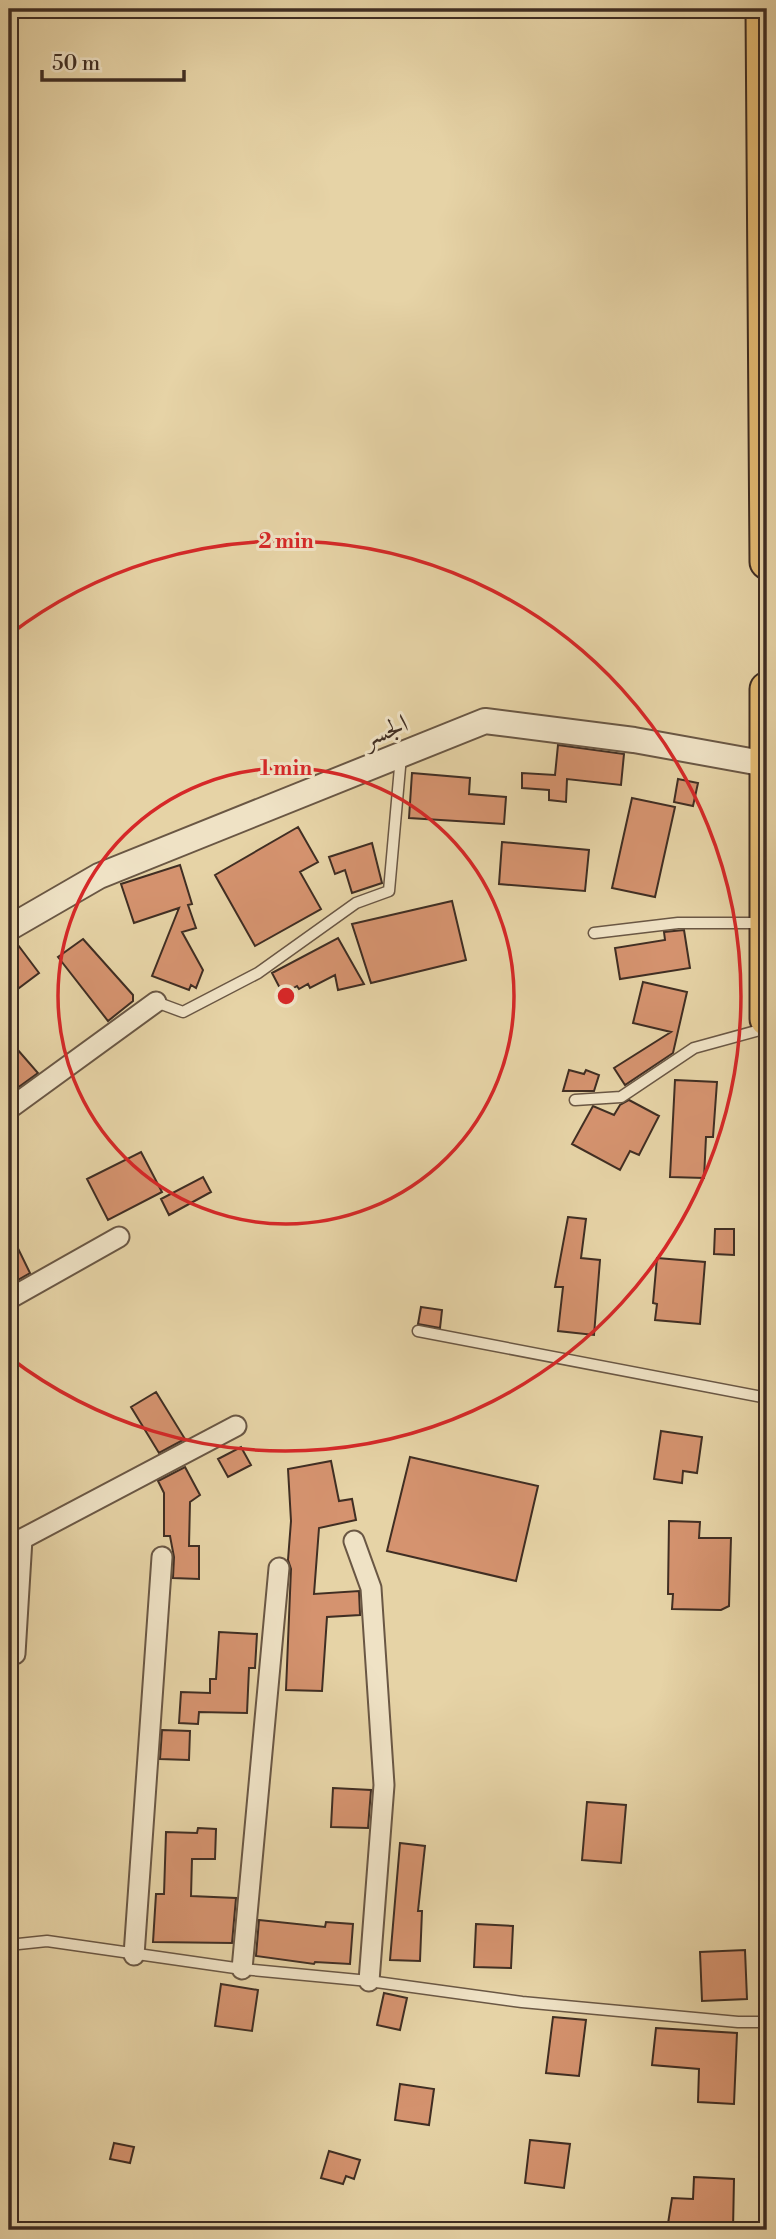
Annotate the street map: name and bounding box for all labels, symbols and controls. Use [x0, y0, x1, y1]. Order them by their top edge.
scale bar [42, 38, 184, 82]
text: 50 m [52, 51, 100, 77]
text: 2 min [258, 529, 314, 555]
street label: الجسر [355, 707, 413, 756]
text: 1 min [260, 756, 312, 782]
centre of rings [274, 984, 298, 1008]

